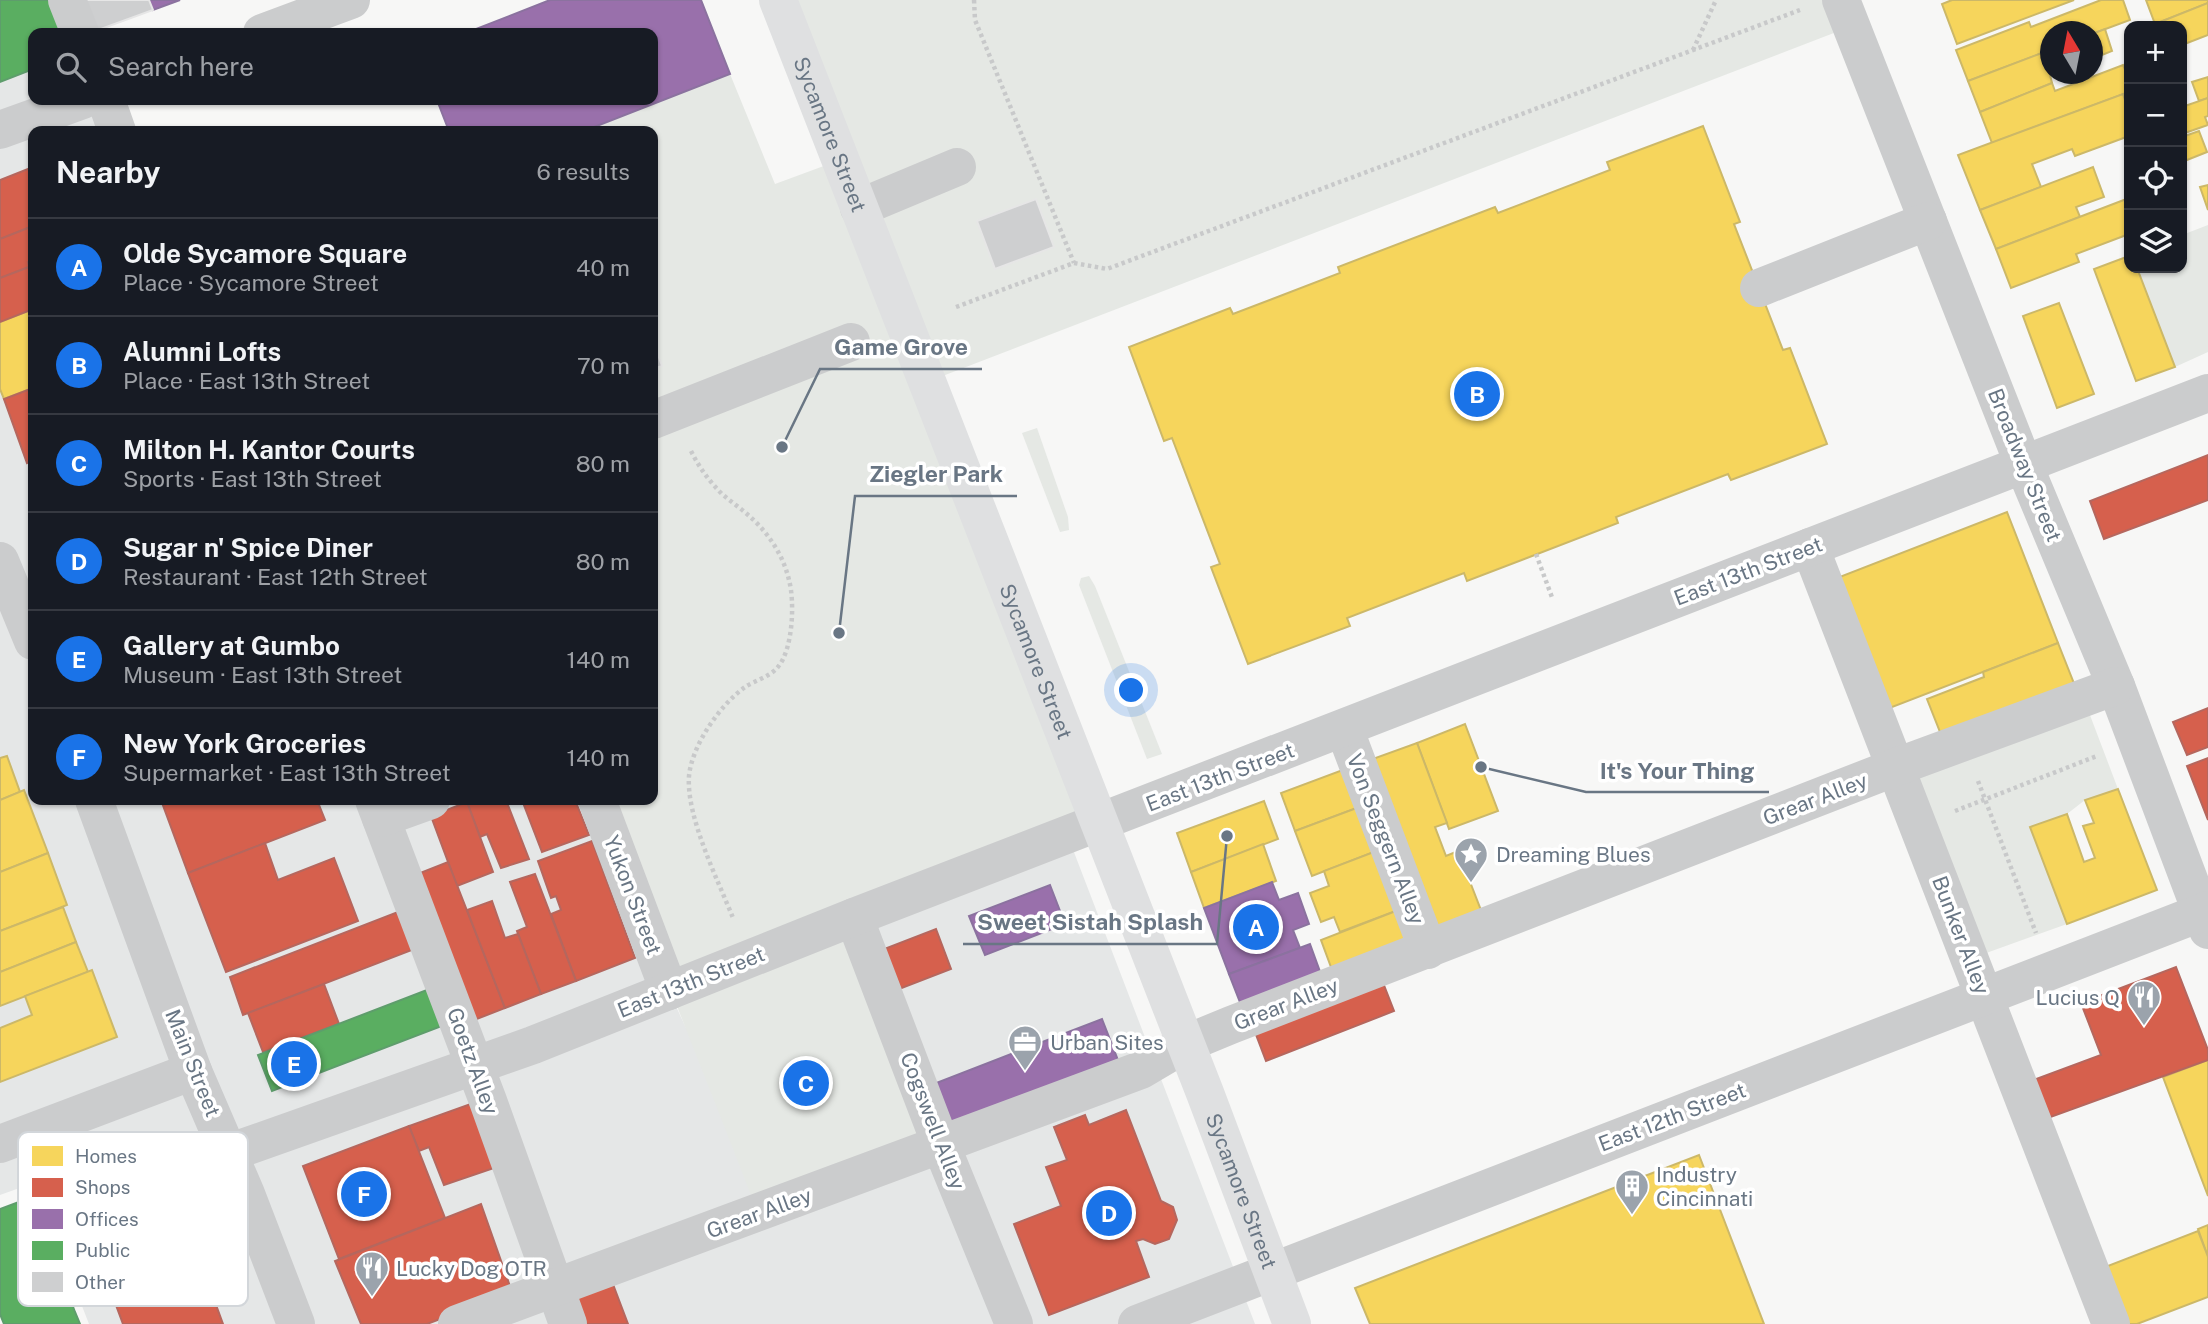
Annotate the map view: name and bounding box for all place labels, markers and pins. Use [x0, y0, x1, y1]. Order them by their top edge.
callout: Game Grove [820, 325, 982, 369]
pin: B [1454, 368, 1500, 420]
callout: Ziegler Park [855, 452, 1017, 496]
callout: It's Your Thing [1586, 748, 1769, 792]
place icon: Dreaming Blues [1452, 835, 1490, 884]
place label: Dreaming Blues [1496, 842, 1651, 867]
callout: Sweet Sistah Splash [963, 900, 1217, 944]
pin: A [1233, 901, 1279, 953]
restaurant icon: Lucius Q [2125, 978, 2163, 1027]
place label: Lucius Q [2036, 985, 2120, 1010]
office icon: Urban Sites [1006, 1023, 1044, 1072]
place label: Urban Sites [1050, 1030, 1164, 1055]
pin: E [271, 1038, 317, 1090]
pin: C [783, 1057, 829, 1109]
place label: Industry Cincinnati [1656, 1162, 1753, 1211]
building icon: Industry Cincinnati [1613, 1167, 1651, 1216]
pin: F [341, 1168, 387, 1220]
pin: D [1086, 1187, 1132, 1239]
restaurant icon: Lucky Dog OTR [353, 1249, 391, 1298]
place label: Lucky Dog OTR [396, 1256, 547, 1281]

